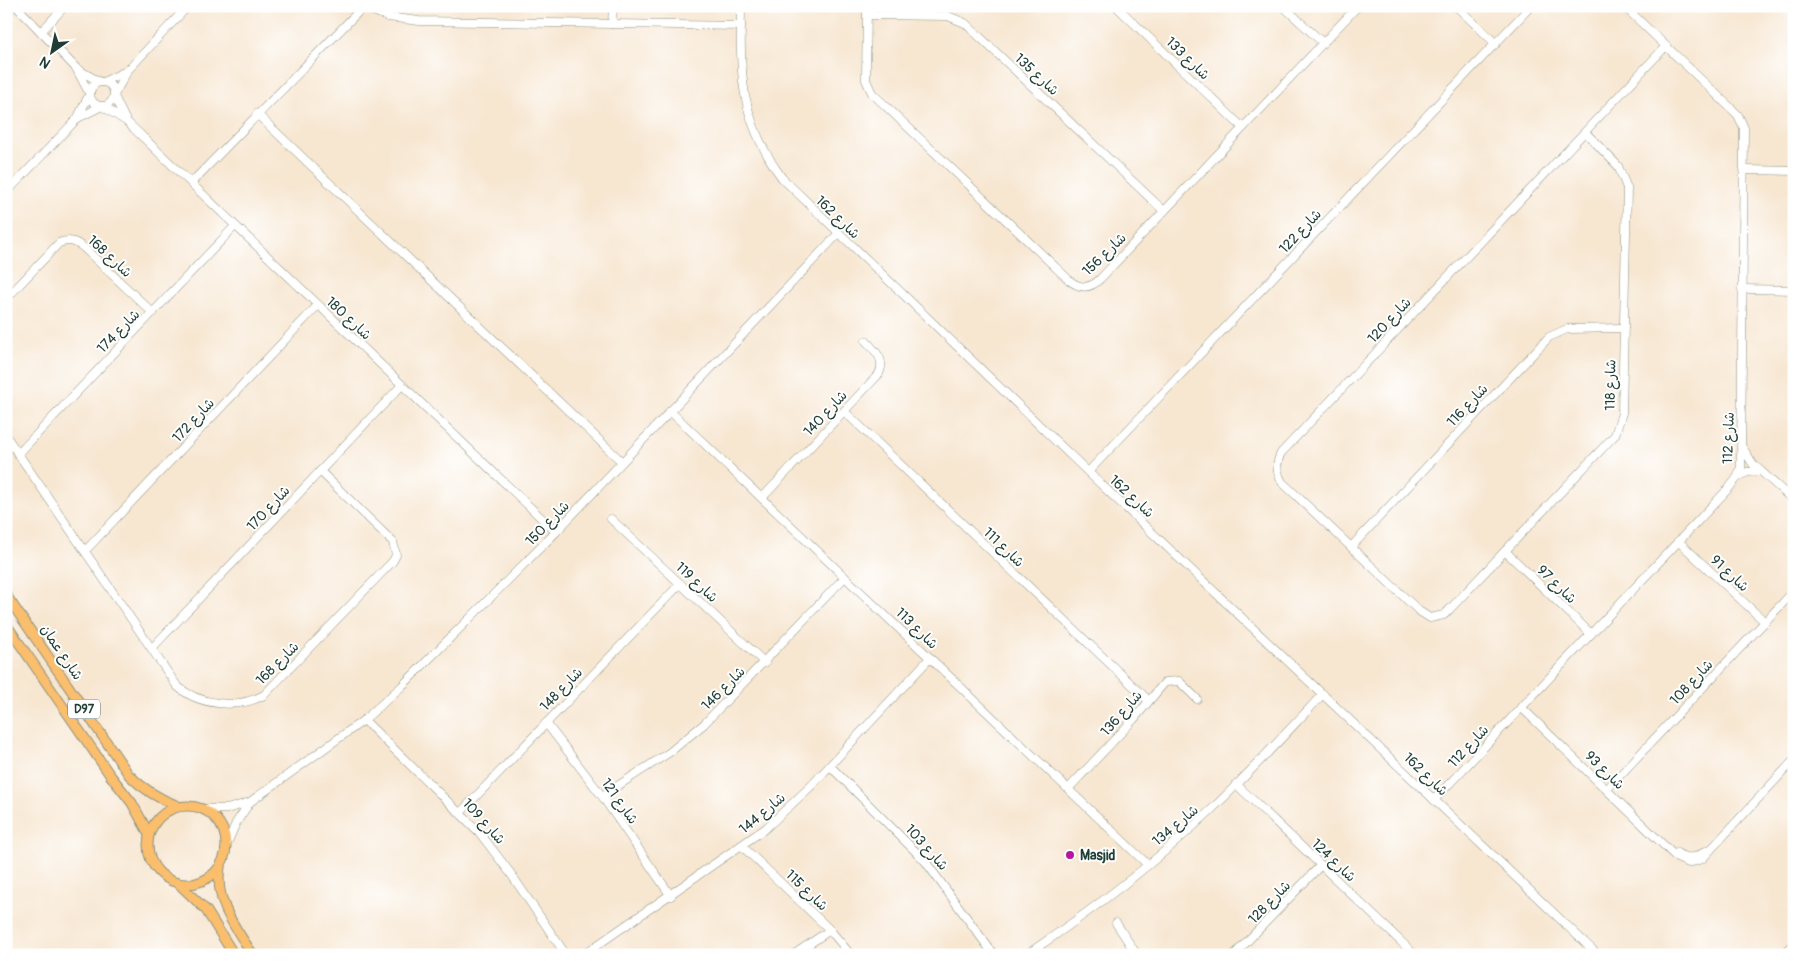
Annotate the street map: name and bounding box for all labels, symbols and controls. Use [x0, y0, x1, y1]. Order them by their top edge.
north arrow [28, 28, 78, 78]
street label: شارع 133 [1161, 33, 1213, 84]
street label: شارع 135 [1010, 50, 1062, 100]
text: N [37, 53, 54, 72]
street label: شارع 162 [811, 192, 863, 243]
street label: شارع 122 [1276, 206, 1326, 258]
street label: شارع 156 [1079, 229, 1131, 280]
street label: شارع 168 [83, 232, 135, 282]
street label: شارع 180 [322, 293, 375, 344]
street label: شارع 120 [1364, 294, 1415, 347]
street label: شارع 174 [93, 306, 144, 357]
street label: شارع 118 [1602, 359, 1620, 411]
street label: شارع 116 [1443, 380, 1492, 431]
street label: شارع 140 [800, 387, 852, 440]
street label: شارع 172 [169, 395, 219, 447]
street label: شارع 112 [1719, 412, 1739, 464]
street label: شارع 162 [1105, 471, 1157, 522]
street label: شارع 170 [243, 482, 294, 535]
street label: شارع 150 [522, 497, 574, 550]
street label: شارع 111 [979, 524, 1027, 571]
street label: شارع 91 [1706, 551, 1752, 596]
street label: شارع 119 [671, 559, 721, 607]
street label: شارع 97 [1533, 562, 1580, 608]
street label: شارع 113 [891, 604, 941, 653]
street label: شارع عمان [36, 621, 86, 684]
street label: شارع 168 [252, 638, 303, 689]
street label: شارع 108 [1666, 656, 1717, 709]
street label: شارع 146 [698, 663, 750, 715]
street label: شارع 148 [536, 664, 587, 715]
street label: شارع 136 [1097, 687, 1147, 740]
road number: D97 [68, 700, 100, 719]
street label: شارع 112 [1444, 721, 1493, 772]
street label: شارع 93 [1581, 747, 1628, 794]
street label: شارع 162 [1399, 749, 1451, 800]
street label: شارع 121 [597, 775, 642, 828]
street label: شارع 144 [736, 789, 790, 838]
street label: شارع 109 [458, 795, 509, 848]
street label: شارع 134 [1149, 801, 1202, 850]
street label: شارع 103 [901, 821, 952, 875]
street label: شارع 124 [1307, 835, 1359, 886]
place label: Masjid [1080, 847, 1116, 864]
marker: Masjid [1064, 849, 1076, 861]
street label: شارع 115 [781, 866, 831, 915]
street label: شارع 128 [1245, 877, 1295, 928]

